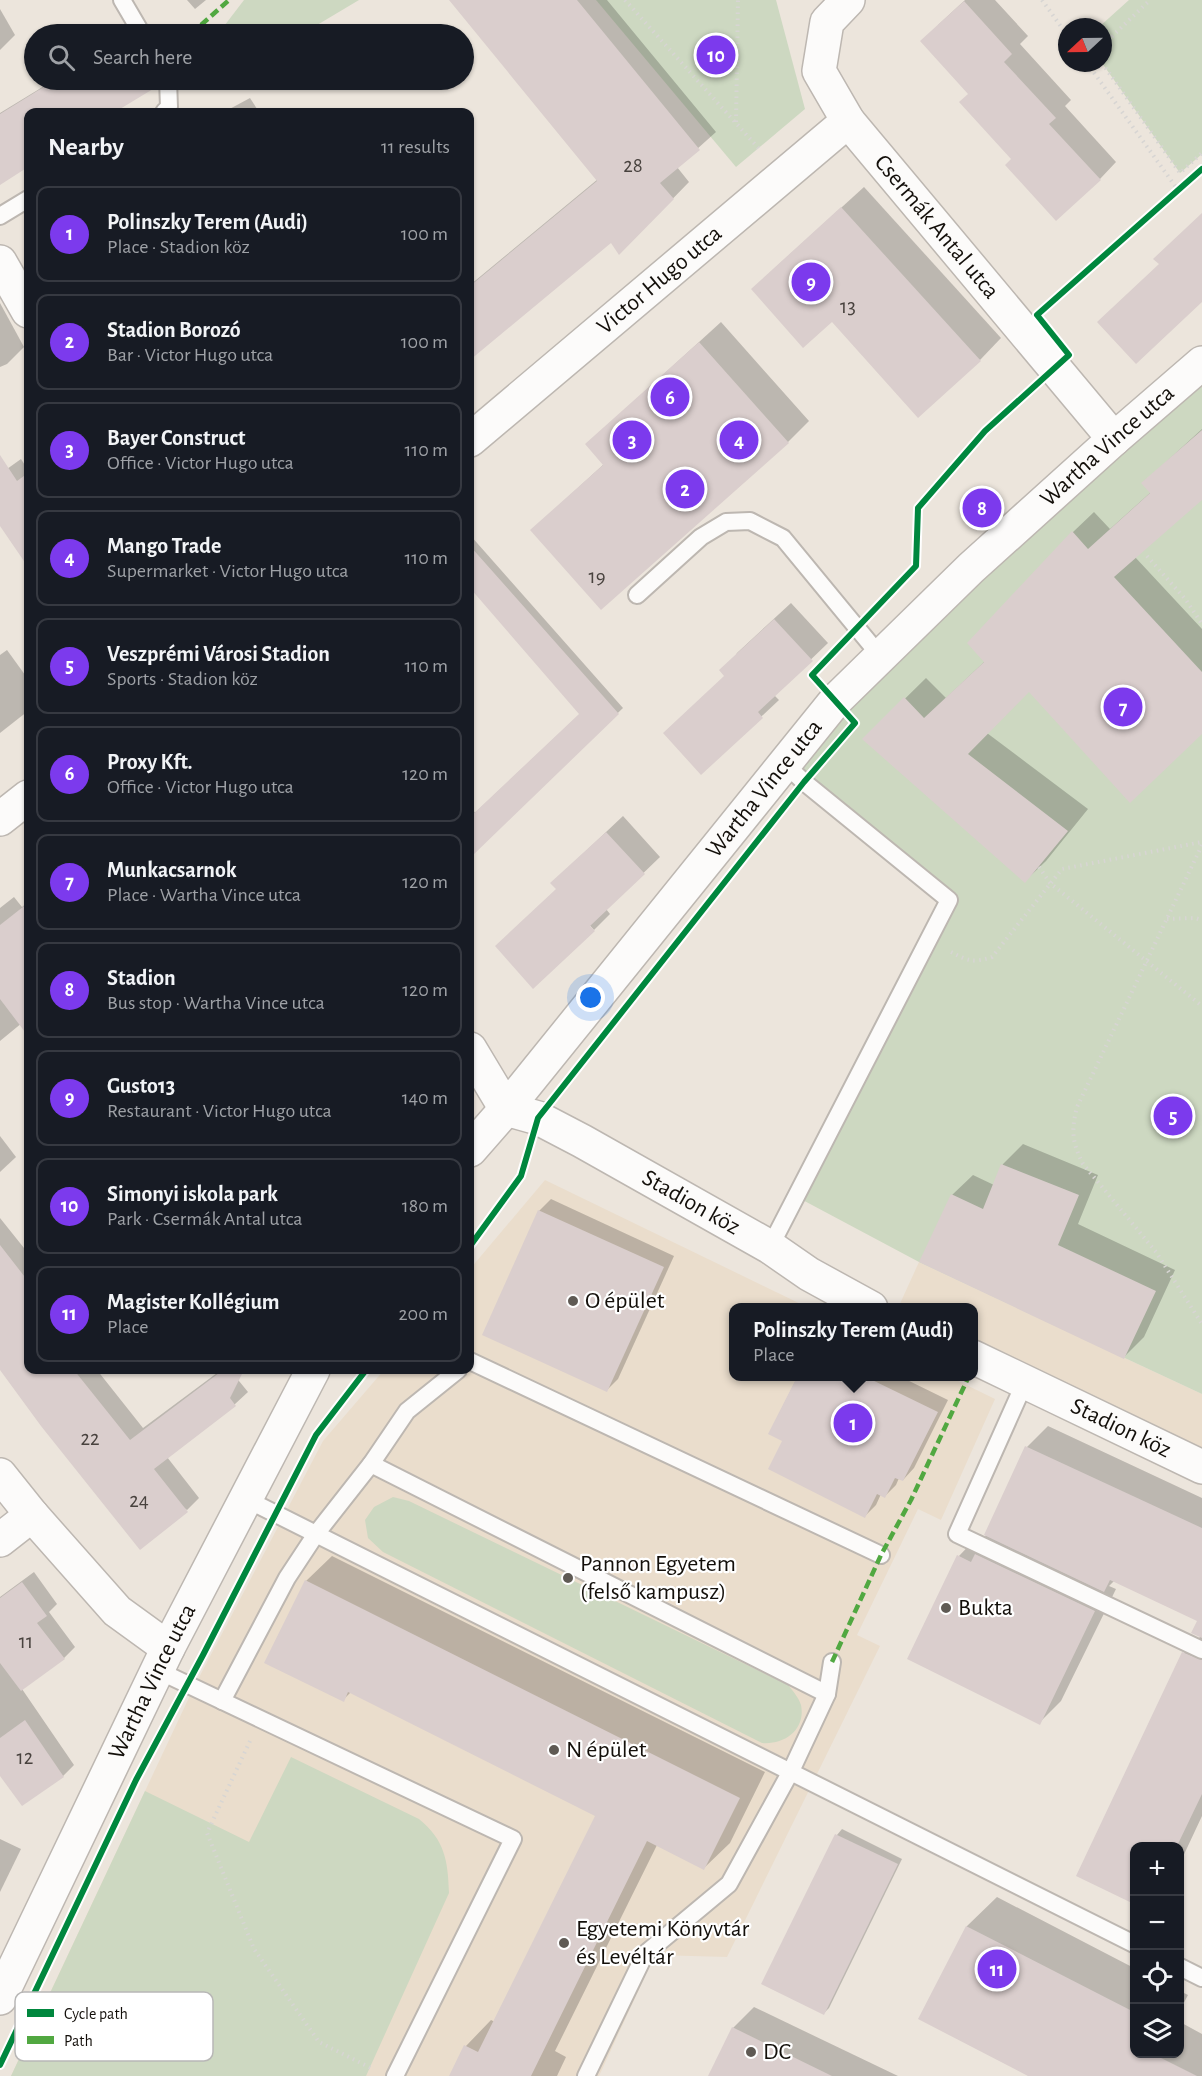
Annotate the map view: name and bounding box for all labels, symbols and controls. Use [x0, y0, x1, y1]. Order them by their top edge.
north arrow [1058, 18, 1112, 72]
search box [24, 24, 474, 90]
pin: 10 [696, 32, 736, 78]
icon: search [45, 41, 78, 74]
text: Search here [93, 46, 192, 68]
text: Nearby [48, 134, 124, 160]
text: 11 results [381, 137, 450, 157]
street label: Csermák Antal utca [870, 150, 1004, 304]
house number: 28 [623, 155, 643, 176]
text: Polinszky Terem (Audi) [107, 211, 308, 233]
street label: Victor Hugo utca [593, 221, 726, 339]
text: 1 [66, 224, 73, 244]
text: 100 m [401, 224, 448, 244]
text: Place · Stadion köz [107, 237, 250, 257]
pin: 9 [792, 260, 830, 304]
house number: 13 [840, 296, 856, 317]
text: Stadion Borozó [107, 319, 241, 341]
text: 2 [65, 332, 74, 352]
text: 100 m [401, 332, 448, 352]
text: Bar · Victor Hugo utca [107, 345, 273, 365]
pin: 6 [650, 374, 690, 420]
street label: Wartha Vince utca [1036, 381, 1179, 511]
pin: 3 [612, 418, 652, 462]
pin: 4 [720, 418, 758, 462]
text: Bayer Construct [107, 427, 246, 449]
text: 3 [65, 440, 74, 460]
text: 110 m [404, 440, 448, 460]
text: Office · Victor Hugo utca [107, 453, 294, 473]
pin: 2 [666, 466, 704, 512]
pin: 8 [962, 486, 1002, 530]
text: Mango Trade [107, 535, 221, 557]
text: 4 [64, 548, 75, 568]
text: 110 m [404, 548, 448, 568]
text: Supermarket · Victor Hugo utca [107, 561, 348, 581]
house number: 19 [588, 566, 606, 587]
text: Veszprémi Városi Stadion [107, 643, 330, 665]
text: 5 [65, 656, 74, 676]
text: 110 m [404, 656, 448, 676]
text: Sports · Stadion köz [107, 669, 258, 689]
pin: 7 [1104, 684, 1142, 730]
street label: Wartha Vince utca [702, 715, 827, 862]
text: Proxy Kft. [107, 751, 193, 773]
text: 6 [65, 764, 74, 784]
text: 120 m [402, 764, 448, 784]
text: Office · Victor Hugo utca [107, 777, 294, 797]
text: Munkacsarnok [107, 859, 237, 881]
text: 7 [65, 872, 74, 892]
text: 120 m [402, 872, 448, 892]
text: Place · Wartha Vince utca [107, 885, 301, 905]
text: Stadion [107, 967, 176, 989]
text: 8 [65, 980, 74, 1000]
text: 120 m [402, 980, 448, 1000]
your location [576, 983, 605, 1012]
text: Bus stop · Wartha Vince utca [107, 993, 325, 1013]
text: Gusto13 [107, 1075, 175, 1097]
text: 9 [65, 1088, 74, 1108]
text: 140 m [402, 1088, 448, 1108]
pin: 5 [1154, 1094, 1192, 1138]
text: Restaurant · Victor Hugo utca [107, 1101, 332, 1121]
street label: Stadion köz [638, 1165, 744, 1240]
text: Simonyi iskola park [107, 1183, 278, 1205]
text: 10 [61, 1196, 78, 1216]
text: 180 m [402, 1196, 448, 1216]
text: Park · Csermák Antal utca [107, 1209, 302, 1229]
place label: O épület [585, 1289, 665, 1313]
text: Magister Kollégium [107, 1291, 280, 1313]
marker: O épület [566, 1294, 580, 1308]
popup [729, 1303, 978, 1381]
text: 11 [62, 1304, 77, 1324]
text: 200 m [398, 1304, 448, 1324]
text: Place [107, 1317, 148, 1337]
text: Polinszky Terem (Audi) [753, 1319, 954, 1341]
text: Place [753, 1345, 794, 1365]
street label: Stadion köz [1067, 1394, 1175, 1462]
pin: 1 [834, 1400, 872, 1446]
house number: 22 [80, 1428, 100, 1449]
house number: 24 [129, 1490, 149, 1511]
place label: Pannon Egyetem (felső kampusz) [580, 1552, 736, 1604]
marker: Pannon Egyetem (felső kampusz) [561, 1571, 575, 1585]
place label: Bukta [958, 1596, 1013, 1620]
street label: Wartha Vince utca [104, 1600, 201, 1763]
marker: Bukta [939, 1601, 953, 1615]
house number: 11 [19, 1631, 33, 1652]
place label: N épület [566, 1738, 647, 1762]
marker: N épület [547, 1743, 561, 1757]
house number: 12 [17, 1747, 33, 1768]
map controls [1130, 1842, 1184, 2058]
button: + [1130, 1842, 1184, 1896]
button: − [1130, 1896, 1184, 1950]
place label: Egyetemi Könyvtár és Levéltár [576, 1917, 750, 1969]
marker: Egyetemi Könyvtár és Levéltár [557, 1936, 571, 1950]
pin: 11 [978, 1946, 1016, 1992]
button: locate [1130, 1950, 1184, 2004]
legend [15, 1992, 213, 2061]
button: layers [1130, 2004, 1184, 2058]
text: Cycle path [64, 2006, 128, 2023]
text: Path [64, 2033, 93, 2049]
place label: DC [763, 2040, 791, 2064]
marker: DC [744, 2045, 758, 2059]

